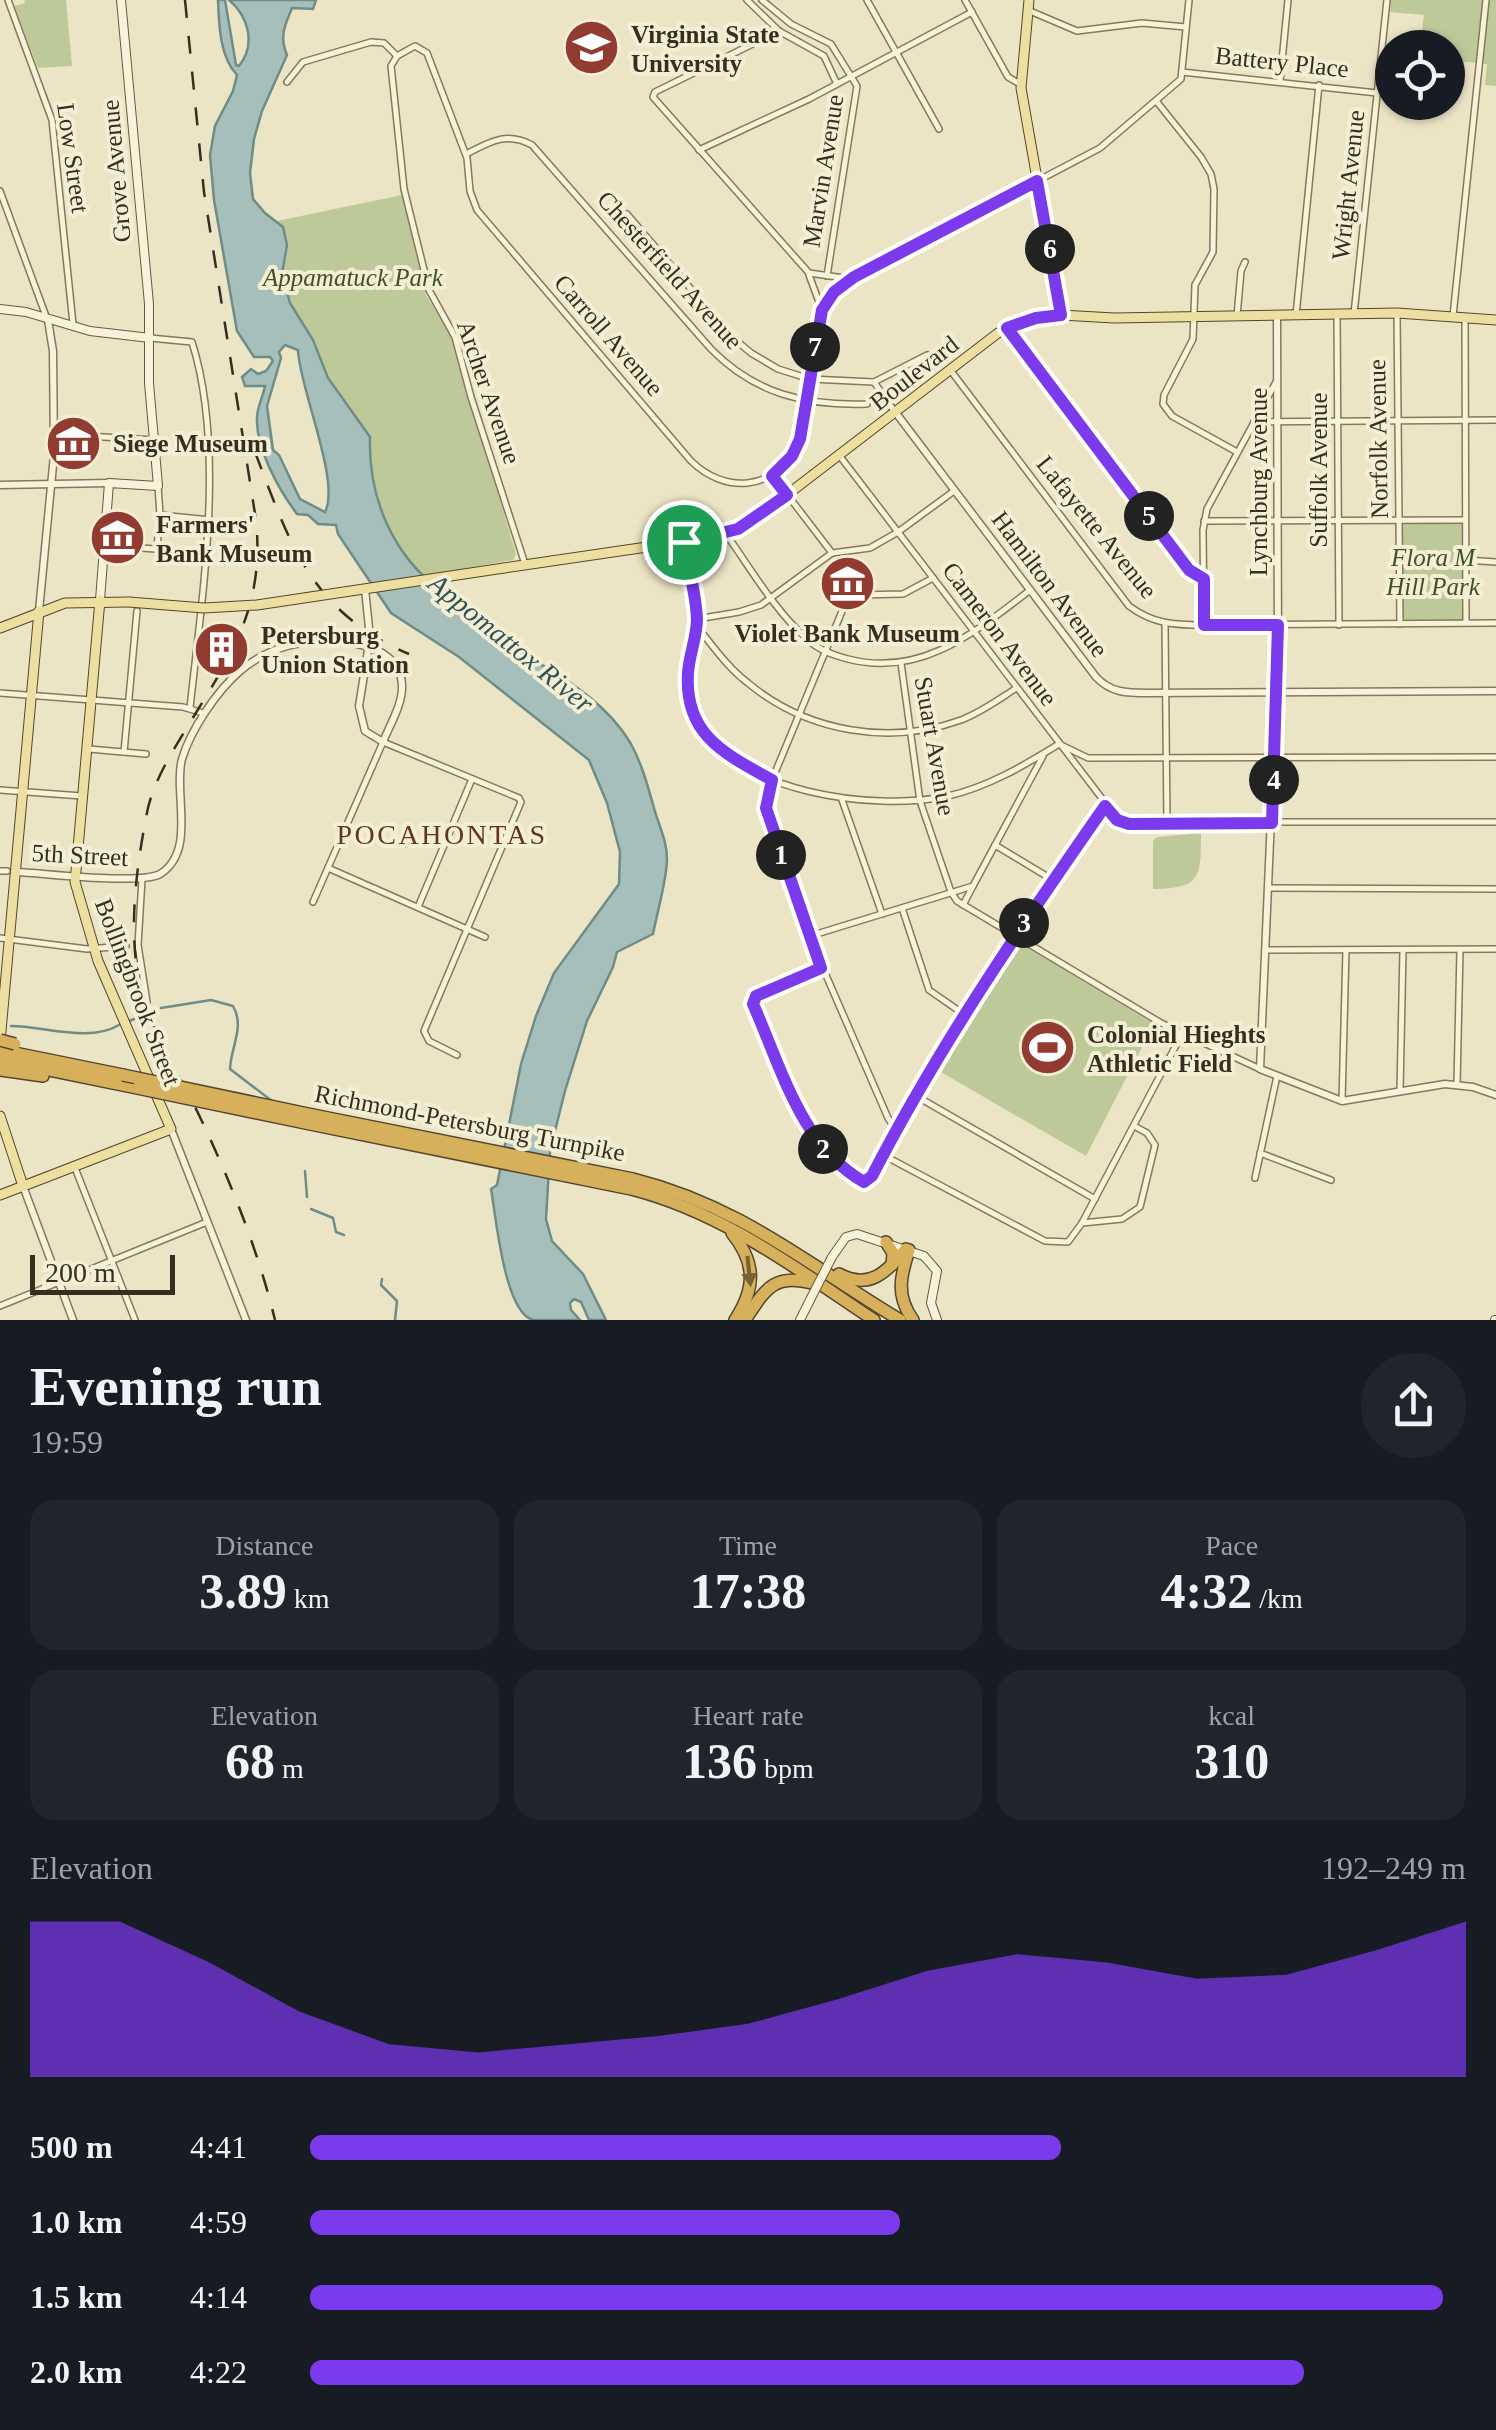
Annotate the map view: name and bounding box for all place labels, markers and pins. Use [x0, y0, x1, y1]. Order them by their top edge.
school or university icon: Virginia State University [562, 18, 622, 78]
place label: Virginia State University [631, 21, 779, 77]
pin: 6 [1025, 224, 1075, 274]
pin: 7 [790, 322, 840, 372]
museum icon: Siege Museum [44, 413, 104, 473]
place label: Siege Museum [113, 430, 268, 457]
pin: 5 [1124, 491, 1174, 541]
pin [642, 500, 727, 585]
museum icon: Farmers' Bank Museum [87, 508, 147, 568]
place label: Farmers' Bank Museum [156, 511, 312, 567]
museum icon: Violet Bank Museum [817, 554, 877, 614]
building icon: Petersburg Union Station [192, 619, 252, 679]
place label: Violet Bank Museum [734, 620, 960, 647]
place label: Petersburg Union Station [261, 622, 409, 678]
pin: 4 [1249, 755, 1299, 805]
pin: 1 [756, 830, 806, 880]
pin: 3 [999, 898, 1049, 948]
sports icon: Colonial Hieghts Athletic Field [1018, 1018, 1078, 1078]
place label: Colonial Hieghts Athletic Field [1087, 1021, 1266, 1077]
pin: 2 [798, 1124, 848, 1174]

